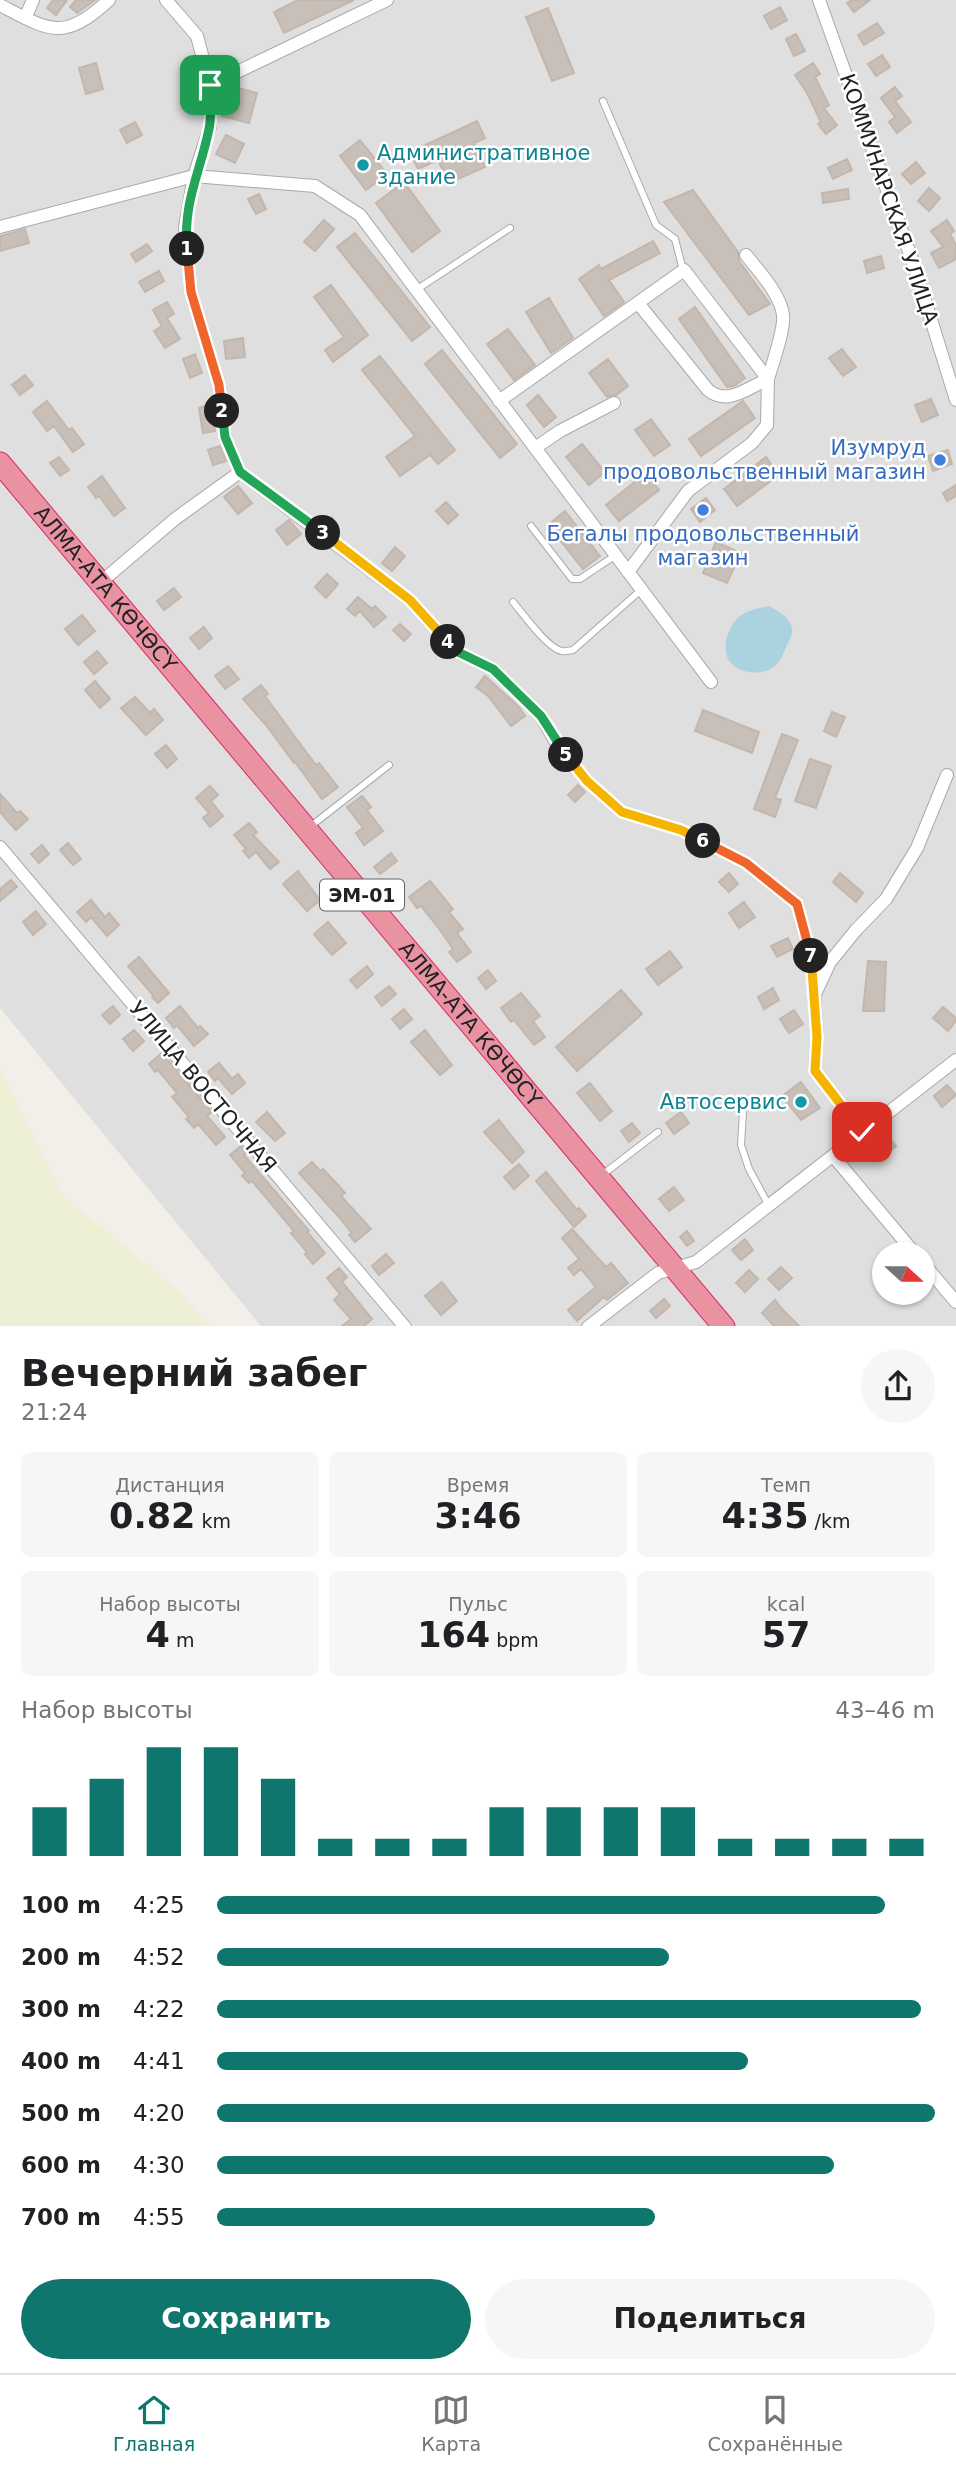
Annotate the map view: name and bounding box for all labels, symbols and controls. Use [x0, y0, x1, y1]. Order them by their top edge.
pin [180, 55, 240, 115]
icon: arrive [191, 66, 229, 104]
street label: КОММУНАРСКАЯ УЛИЦА [835, 71, 943, 328]
place label: Административное здание [377, 141, 591, 189]
marker: Административное здание [355, 157, 371, 173]
pin: 1 [170, 232, 204, 266]
text: 1 [180, 237, 193, 259]
pin: 2 [204, 394, 240, 428]
text: 2 [215, 399, 228, 421]
place label: Изумруд продовольственный магазин [603, 436, 926, 484]
marker: Изумруд продовольственный магазин [932, 452, 948, 468]
street label: АЛМА-АТА КӨЧӨСҮ [29, 501, 182, 676]
marker: Бегалы продовольственный магазин [695, 502, 711, 518]
pin: 3 [306, 516, 340, 550]
text: 3 [316, 521, 329, 543]
place label: Бегалы продовольственный магазин [547, 522, 859, 570]
pin: 4 [430, 624, 466, 660]
text: 4 [441, 630, 454, 652]
pin: 5 [548, 738, 584, 772]
text: 5 [559, 743, 572, 765]
pin: 6 [686, 824, 720, 858]
text: 6 [696, 829, 709, 851]
road number: ЭМ-01 [320, 880, 404, 911]
street label: АЛМА-АТА КӨЧӨСҮ [394, 936, 546, 1112]
pin: 7 [794, 939, 828, 974]
text: 7 [804, 944, 817, 966]
street label: УЛИЦА ВОСТОЧНАЯ [124, 997, 282, 1177]
place label: Автосервис [660, 1090, 787, 1114]
marker: Автосервис [793, 1094, 809, 1110]
pin [832, 1102, 892, 1162]
icon: check [843, 1113, 881, 1151]
north arrow [872, 1242, 934, 1306]
map controls [872, 1242, 935, 1305]
button: share [861, 1349, 935, 1423]
text: Вечерний забег [21, 1351, 367, 1395]
text: 21:24 [21, 1399, 87, 1425]
text: Дистанция [115, 1474, 225, 1496]
text: Время [447, 1474, 509, 1496]
text: Темп [761, 1474, 811, 1496]
text: 0.82 [109, 1496, 195, 1536]
text: 3:46 [434, 1496, 522, 1536]
text: 4:35 [721, 1496, 809, 1536]
text: km [195, 1510, 231, 1532]
text: /km [809, 1510, 851, 1532]
text: Набор высоты [99, 1593, 241, 1615]
text: Пульс [448, 1593, 508, 1615]
text: kcal [767, 1593, 805, 1615]
text: 4 [146, 1615, 170, 1655]
text: 164 [417, 1615, 490, 1655]
text: 57 [762, 1615, 810, 1655]
text: m [170, 1629, 194, 1651]
text: bpm [490, 1629, 539, 1651]
text: Набор высоты [21, 1697, 193, 1723]
text: 43–46 m [835, 1697, 935, 1723]
text: 100 m [21, 1892, 101, 1918]
text: 4:25 [133, 1892, 185, 1918]
text: 200 m [21, 1944, 101, 1970]
text: 4:52 [133, 1944, 185, 1970]
text: 300 m [21, 1996, 101, 2022]
text: 4:22 [133, 1996, 185, 2022]
text: 400 m [21, 2048, 101, 2074]
text: 4:41 [133, 2048, 185, 2074]
text: 500 m [21, 2100, 101, 2126]
text: 4:20 [133, 2100, 185, 2126]
text: 600 m [21, 2152, 101, 2178]
text: 4:30 [133, 2152, 185, 2178]
text: 700 m [21, 2204, 101, 2230]
text: 4:55 [133, 2204, 185, 2230]
button: Сохранить [21, 2279, 471, 2359]
button: Поделиться [485, 2279, 935, 2359]
tab: Главная [113, 2391, 195, 2455]
tab: Карта [421, 2391, 481, 2455]
tab: Сохранённые [707, 2391, 843, 2455]

